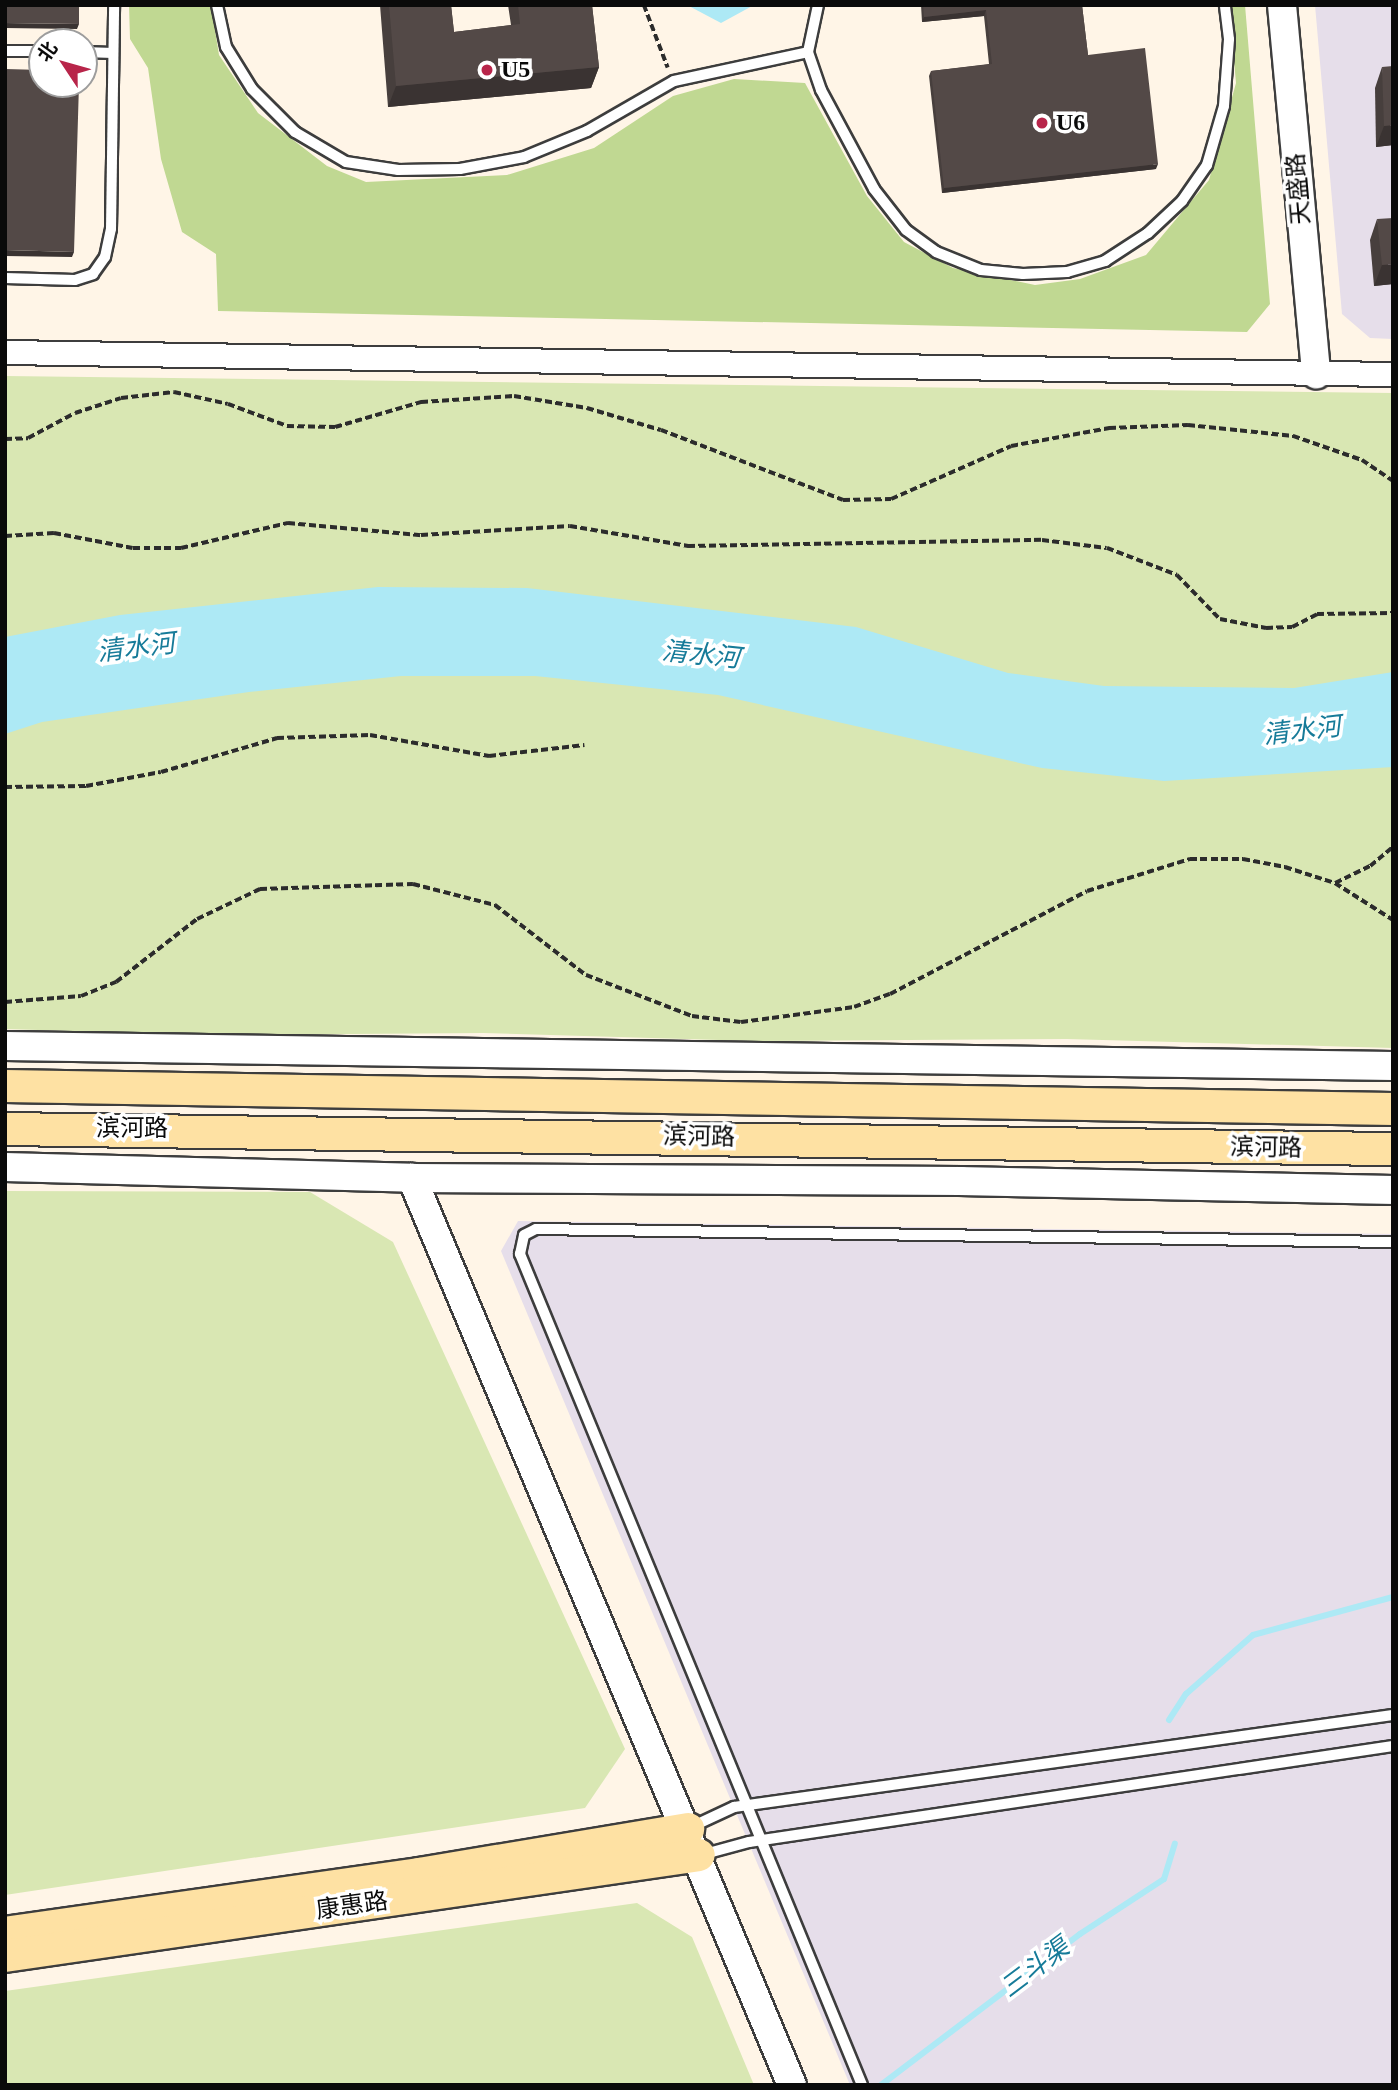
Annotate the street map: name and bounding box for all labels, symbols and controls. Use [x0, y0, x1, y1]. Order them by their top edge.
north arrow [28, 28, 98, 98]
text: 北 [33, 38, 61, 65]
place label: U5 [501, 56, 530, 84]
marker: U5 [479, 62, 495, 78]
place label: U6 [1056, 109, 1085, 137]
marker: U6 [1034, 115, 1050, 131]
street label: 天盛路 [1282, 152, 1316, 226]
water label: 清水河 [95, 628, 177, 668]
water label: 清水河 [661, 635, 741, 675]
water label: 清水河 [1261, 711, 1343, 751]
street label: 滨河路 [96, 1115, 168, 1143]
street label: 滨河路 [663, 1122, 735, 1152]
street label: 滨河路 [1230, 1133, 1302, 1163]
street label: 康惠路 [314, 1887, 390, 1925]
water label: 三斗渠 [994, 1932, 1076, 2004]

